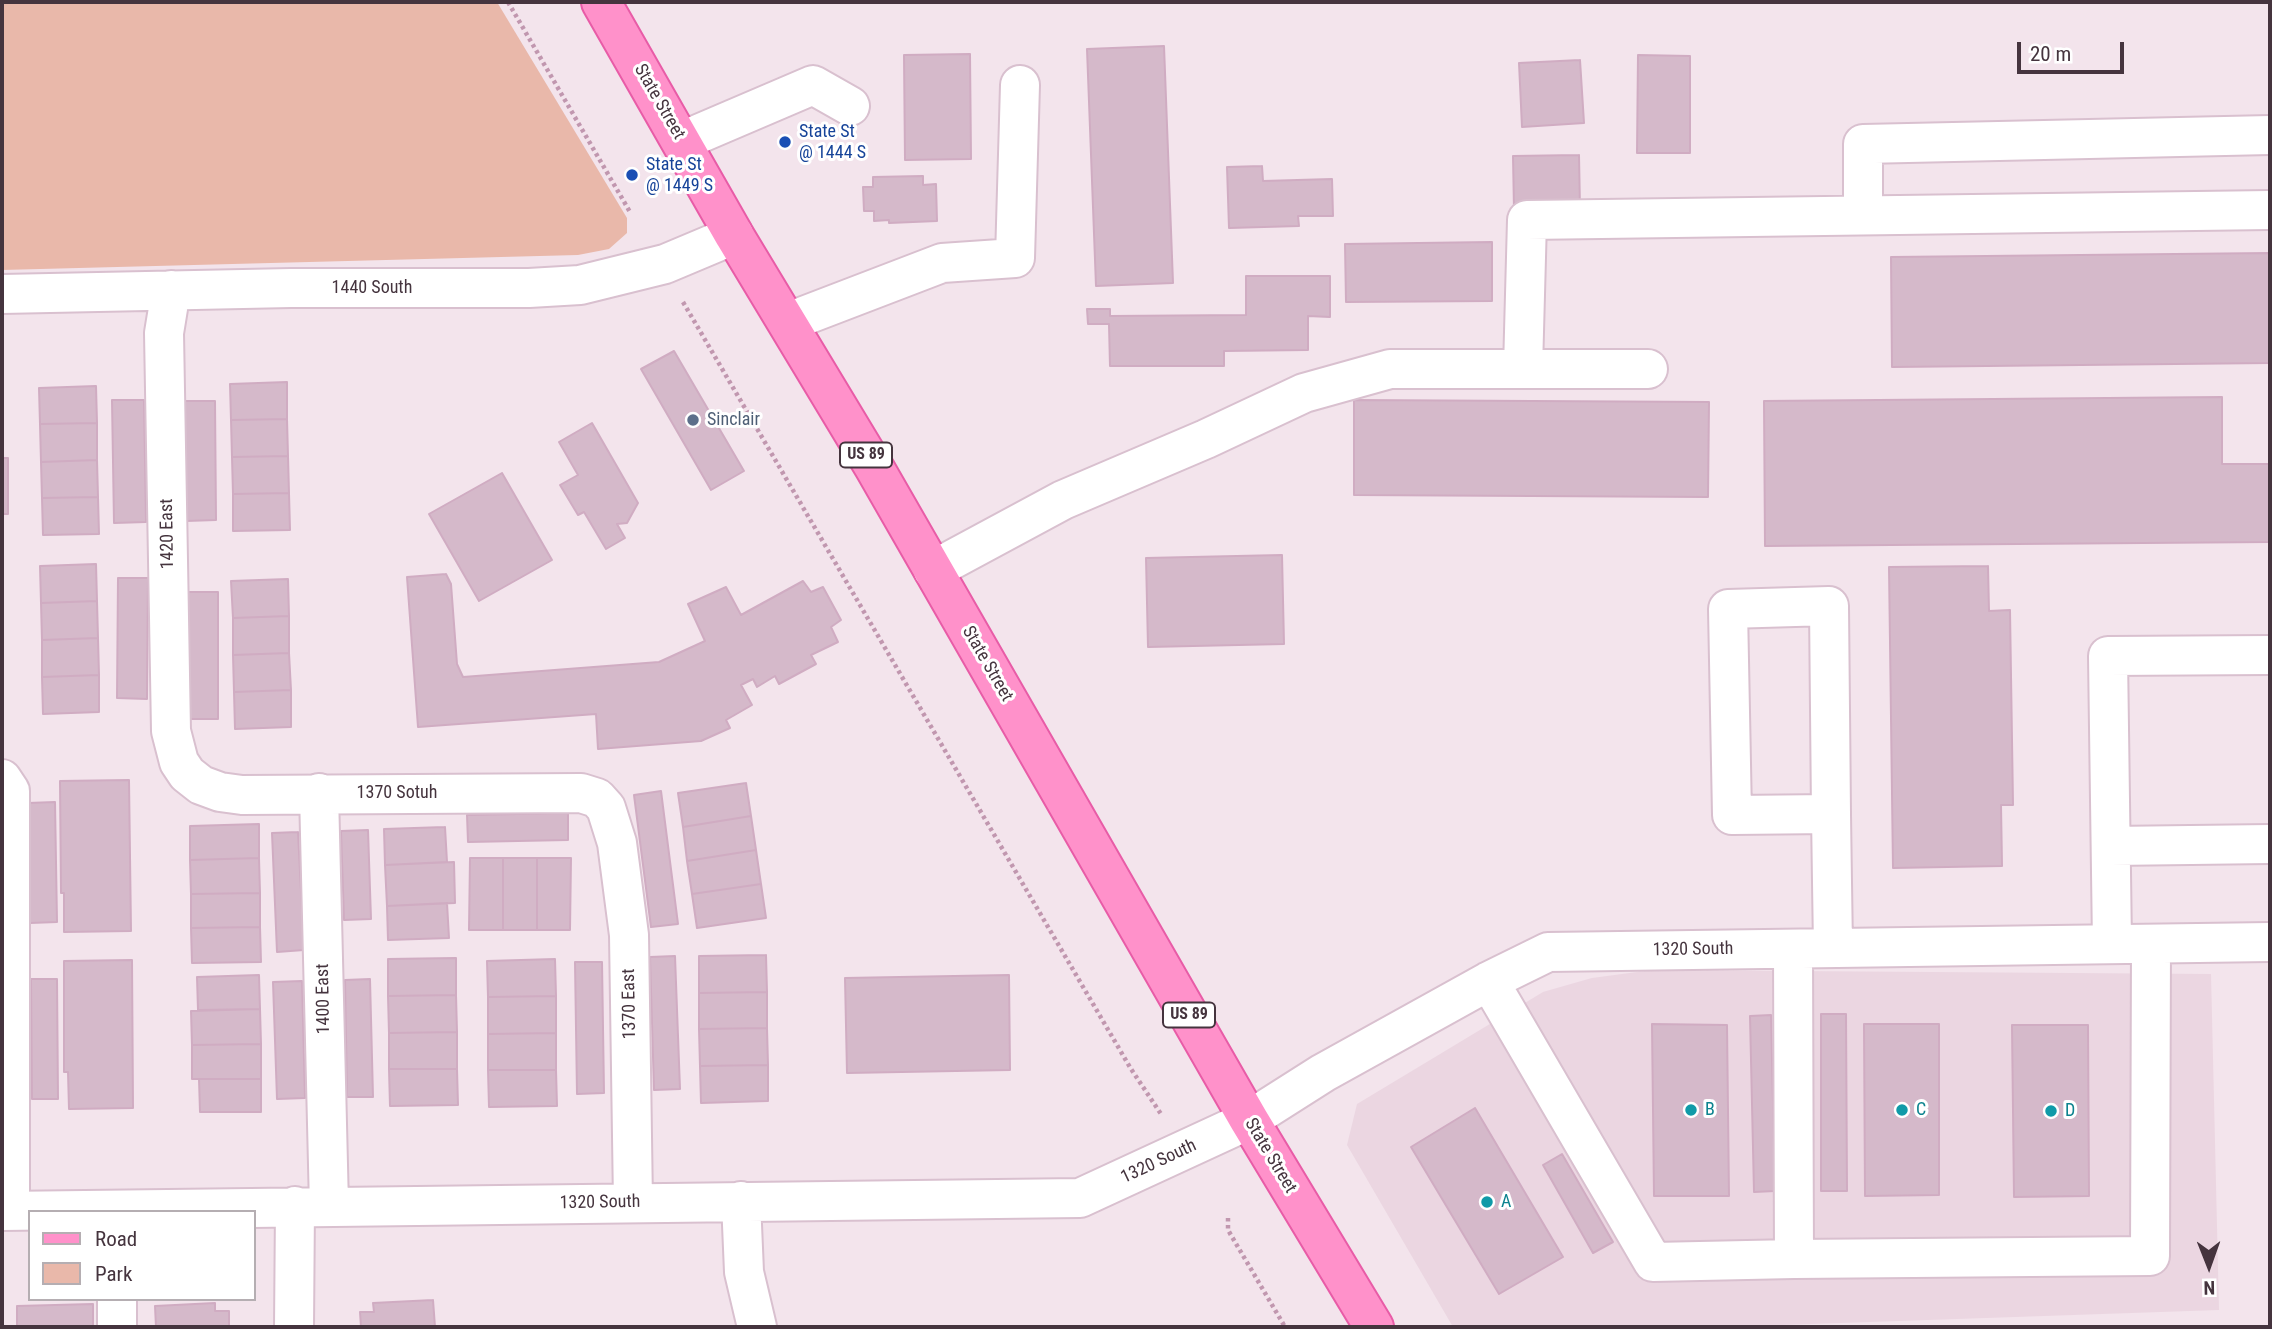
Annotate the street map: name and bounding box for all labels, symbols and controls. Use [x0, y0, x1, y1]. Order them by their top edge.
scale bar [2020, 28, 2127, 72]
text: 20 m [2030, 42, 2071, 66]
street label: State Street [629, 61, 689, 143]
place label: State St @ 1444 S [799, 121, 866, 164]
marker: State St @ 1444 S [777, 134, 793, 150]
place label: State St @ 1449 S [646, 154, 713, 196]
marker: State St @ 1449 S [624, 167, 640, 183]
street label: 1440 South [332, 277, 412, 299]
place label: Sinclair [707, 409, 760, 431]
marker: Sinclair [685, 412, 701, 428]
road number: US 89 [840, 442, 892, 468]
street label: 1420 East [157, 498, 179, 570]
street label: State Street [957, 623, 1017, 705]
street label: 1370 Sotuh [357, 782, 437, 804]
street label: 1320 South [1652, 938, 1734, 962]
street label: 1400 East [313, 963, 335, 1035]
street label: 1370 East [619, 968, 641, 1040]
road number: US 89 [1163, 1002, 1215, 1028]
place label: B [1705, 1099, 1715, 1121]
place label: C [1916, 1099, 1926, 1121]
place label: D [2065, 1100, 2075, 1122]
marker: B [1683, 1102, 1699, 1118]
marker: C [1894, 1102, 1910, 1118]
marker: D [2043, 1103, 2059, 1119]
street label: State Street [1239, 1115, 1301, 1197]
street label: 1320 South [1118, 1135, 1200, 1189]
street label: 1320 South [559, 1191, 641, 1215]
place label: A [1501, 1191, 1511, 1213]
marker: A [1479, 1194, 1495, 1210]
legend [28, 1210, 256, 1301]
text: Road [95, 1227, 137, 1251]
north arrow [2174, 1231, 2244, 1301]
text: Park [95, 1262, 132, 1286]
text: N [2203, 1276, 2215, 1299]

